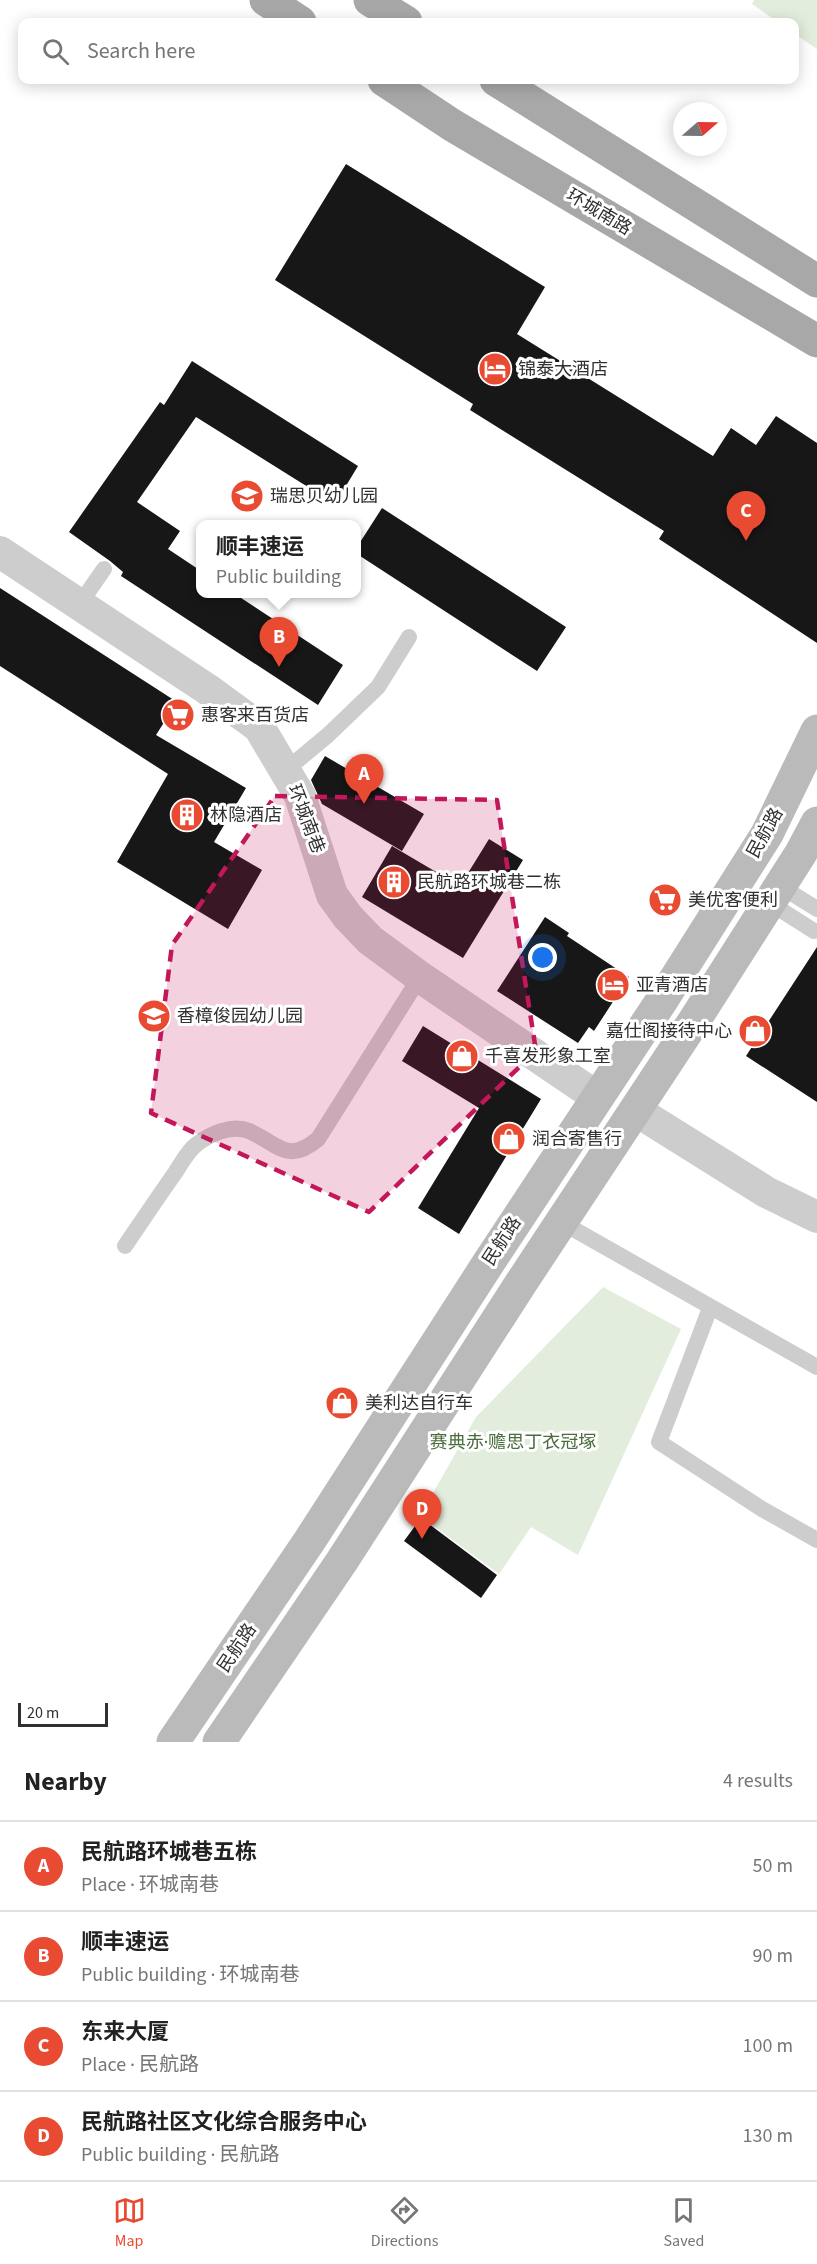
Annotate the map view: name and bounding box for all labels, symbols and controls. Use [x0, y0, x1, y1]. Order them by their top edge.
search box [18, 18, 799, 84]
icon: search [39, 35, 72, 68]
text: Search here [87, 35, 195, 67]
north arrow [673, 102, 727, 156]
street label: 环城南路 [562, 183, 636, 241]
hotel icon: 锦泰大酒店 [477, 351, 513, 387]
place label: 锦泰大酒店 [518, 357, 608, 382]
school or university icon: 瑞思贝幼儿园 [229, 478, 265, 514]
place label: 瑞思贝幼儿园 [270, 484, 378, 509]
pin: C [726, 492, 766, 541]
popup [196, 520, 361, 598]
text: 顺丰速运 [216, 531, 304, 563]
text: Public building [216, 563, 341, 591]
pin: B [260, 618, 298, 667]
supermarket icon: 惠客来百货店 [160, 697, 196, 733]
place label: 惠客来百货店 [201, 703, 309, 728]
pin: A [344, 754, 384, 804]
street label: 环城南巷 [281, 781, 331, 857]
building icon: 林隐酒店 [169, 797, 205, 833]
place label: 林隐酒店 [210, 803, 282, 828]
street label: 民航路 [741, 803, 789, 863]
building icon: 民航路环城巷二栋 [376, 864, 412, 900]
place label: 民航路环城巷二栋 [417, 870, 561, 895]
supermarket icon: 美优客便利 [647, 882, 683, 918]
place label: 美优客便利 [688, 888, 778, 913]
your location [528, 943, 557, 972]
hotel icon: 亚青酒店 [595, 967, 631, 1003]
place label: 亚青酒店 [636, 973, 708, 998]
school or university icon: 香樟俊园幼儿园 [136, 998, 172, 1034]
place label: 香樟俊园幼儿园 [177, 1004, 303, 1029]
shop icon: 嘉仕阁接待中心 [737, 1013, 773, 1049]
place label: 嘉仕阁接待中心 [606, 1019, 732, 1044]
shop icon: 千喜发形象工室 [444, 1038, 480, 1074]
place label: 千喜发形象工室 [485, 1044, 611, 1069]
shop icon: 润合寄售行 [491, 1121, 527, 1157]
place label: 润合寄售行 [532, 1127, 622, 1152]
street label: 民航路 [477, 1212, 527, 1270]
shop icon: 美利达自行车 [324, 1385, 360, 1421]
place label: 美利达自行车 [365, 1391, 473, 1416]
park label: 赛典赤·赡思丁衣冠塚 [430, 1430, 596, 1455]
pin: D [402, 1490, 442, 1539]
street label: 民航路 [212, 1619, 262, 1677]
scale bar [18, 1700, 108, 1728]
text: 20 m [27, 1702, 59, 1724]
text: Nearby [24, 1763, 107, 1800]
text: 4 results [723, 1767, 793, 1795]
text: 民航路环城巷五栋 [81, 1836, 257, 1868]
text: A [38, 1852, 49, 1880]
text: 50 m [753, 1852, 793, 1880]
text: Place · 环城南巷 [81, 1871, 219, 1899]
text: 顺丰速运 [81, 1926, 169, 1958]
text: B [37, 1942, 50, 1970]
text: 90 m [753, 1942, 793, 1970]
text: Public building · 环城南巷 [81, 1961, 299, 1989]
text: 东来大厦 [81, 2016, 169, 2048]
text: C [38, 2032, 49, 2060]
text: 100 m [743, 2032, 793, 2060]
text: Place · 民航路 [81, 2051, 199, 2079]
text: 民航路社区文化综合服务中心 [81, 2106, 367, 2138]
text: D [37, 2122, 50, 2150]
text: 130 m [743, 2122, 793, 2150]
text: Public building · 民航路 [81, 2141, 279, 2169]
tab: Map [113, 2194, 146, 2252]
tab: Directions [371, 2194, 438, 2252]
tab: Saved [664, 2194, 704, 2252]

